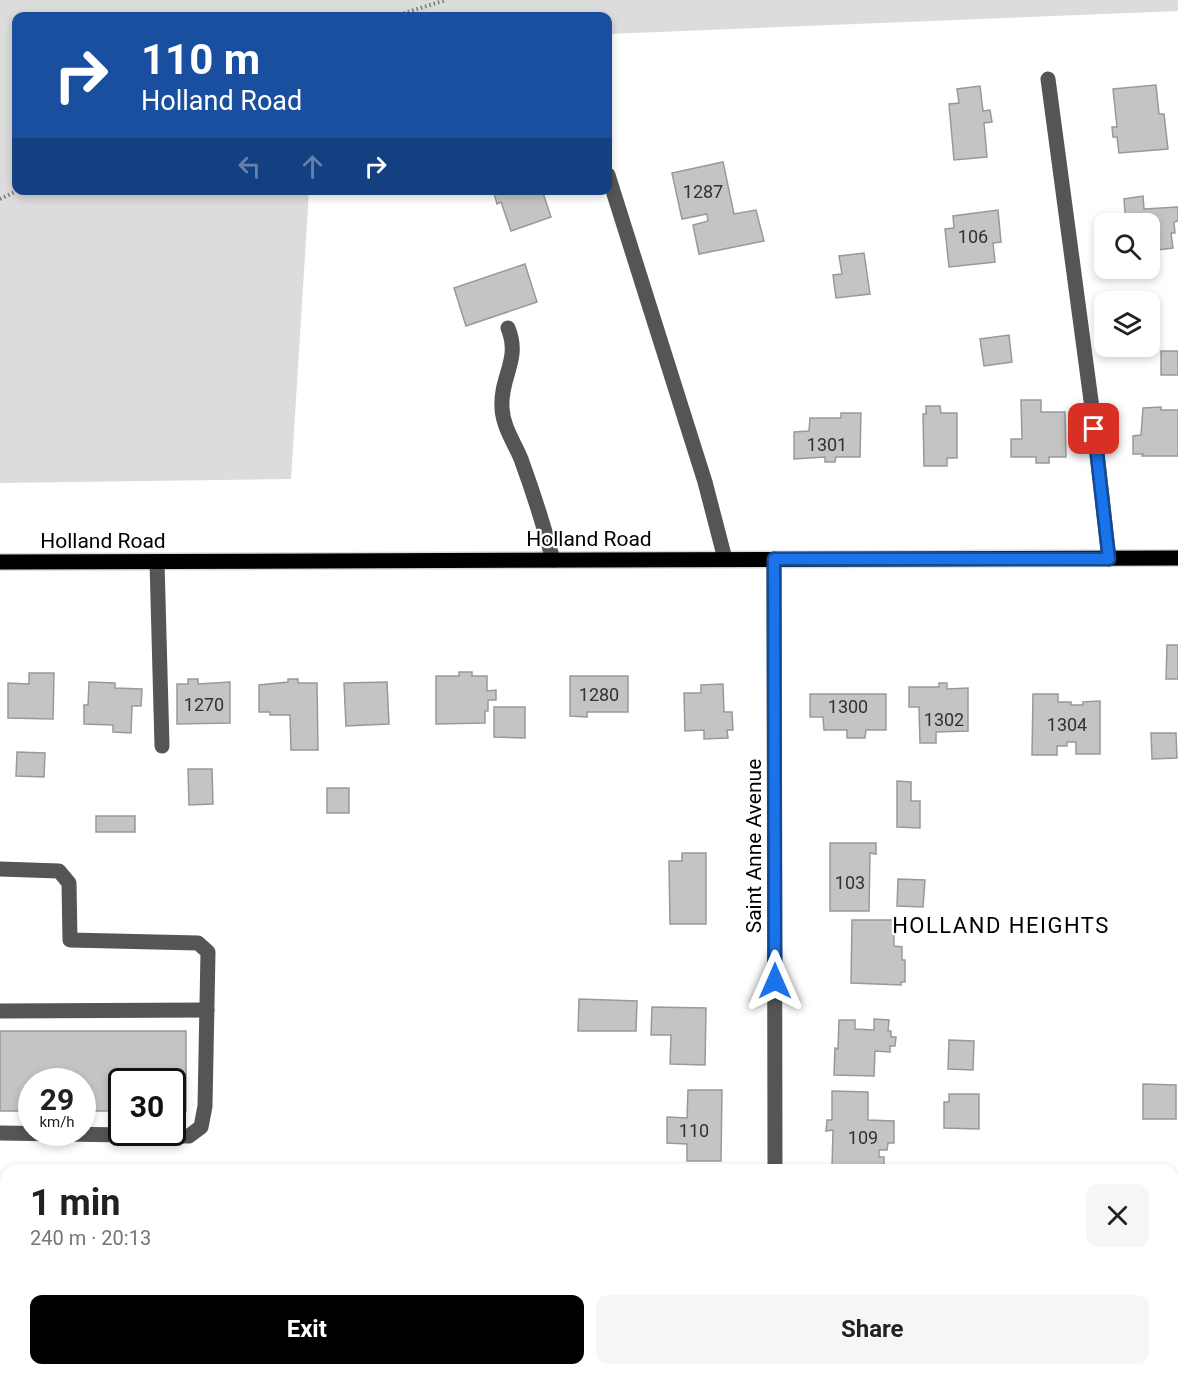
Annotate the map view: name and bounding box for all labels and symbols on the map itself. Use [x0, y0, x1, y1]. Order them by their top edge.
house number: 1287 [683, 181, 723, 202]
house number: 106 [958, 226, 988, 247]
pin [1068, 403, 1119, 454]
house number: 1301 [807, 434, 847, 455]
street label: Holland Road [526, 527, 652, 551]
street label: Holland Road [40, 529, 166, 553]
house number: 1280 [579, 684, 619, 705]
house number: 1270 [184, 694, 224, 715]
house number: 1300 [828, 696, 868, 717]
house number: 1302 [924, 709, 964, 730]
house number: 1304 [1047, 714, 1087, 735]
street label: Saint Anne Avenue [742, 759, 766, 933]
house number: 103 [835, 872, 865, 893]
district label: HOLLAND HEIGHTS [892, 913, 1110, 938]
position arrow [743, 949, 807, 1013]
speed limit sign: 30 [108, 1068, 186, 1146]
house number: 110 [679, 1120, 709, 1141]
house number: 109 [848, 1127, 878, 1148]

